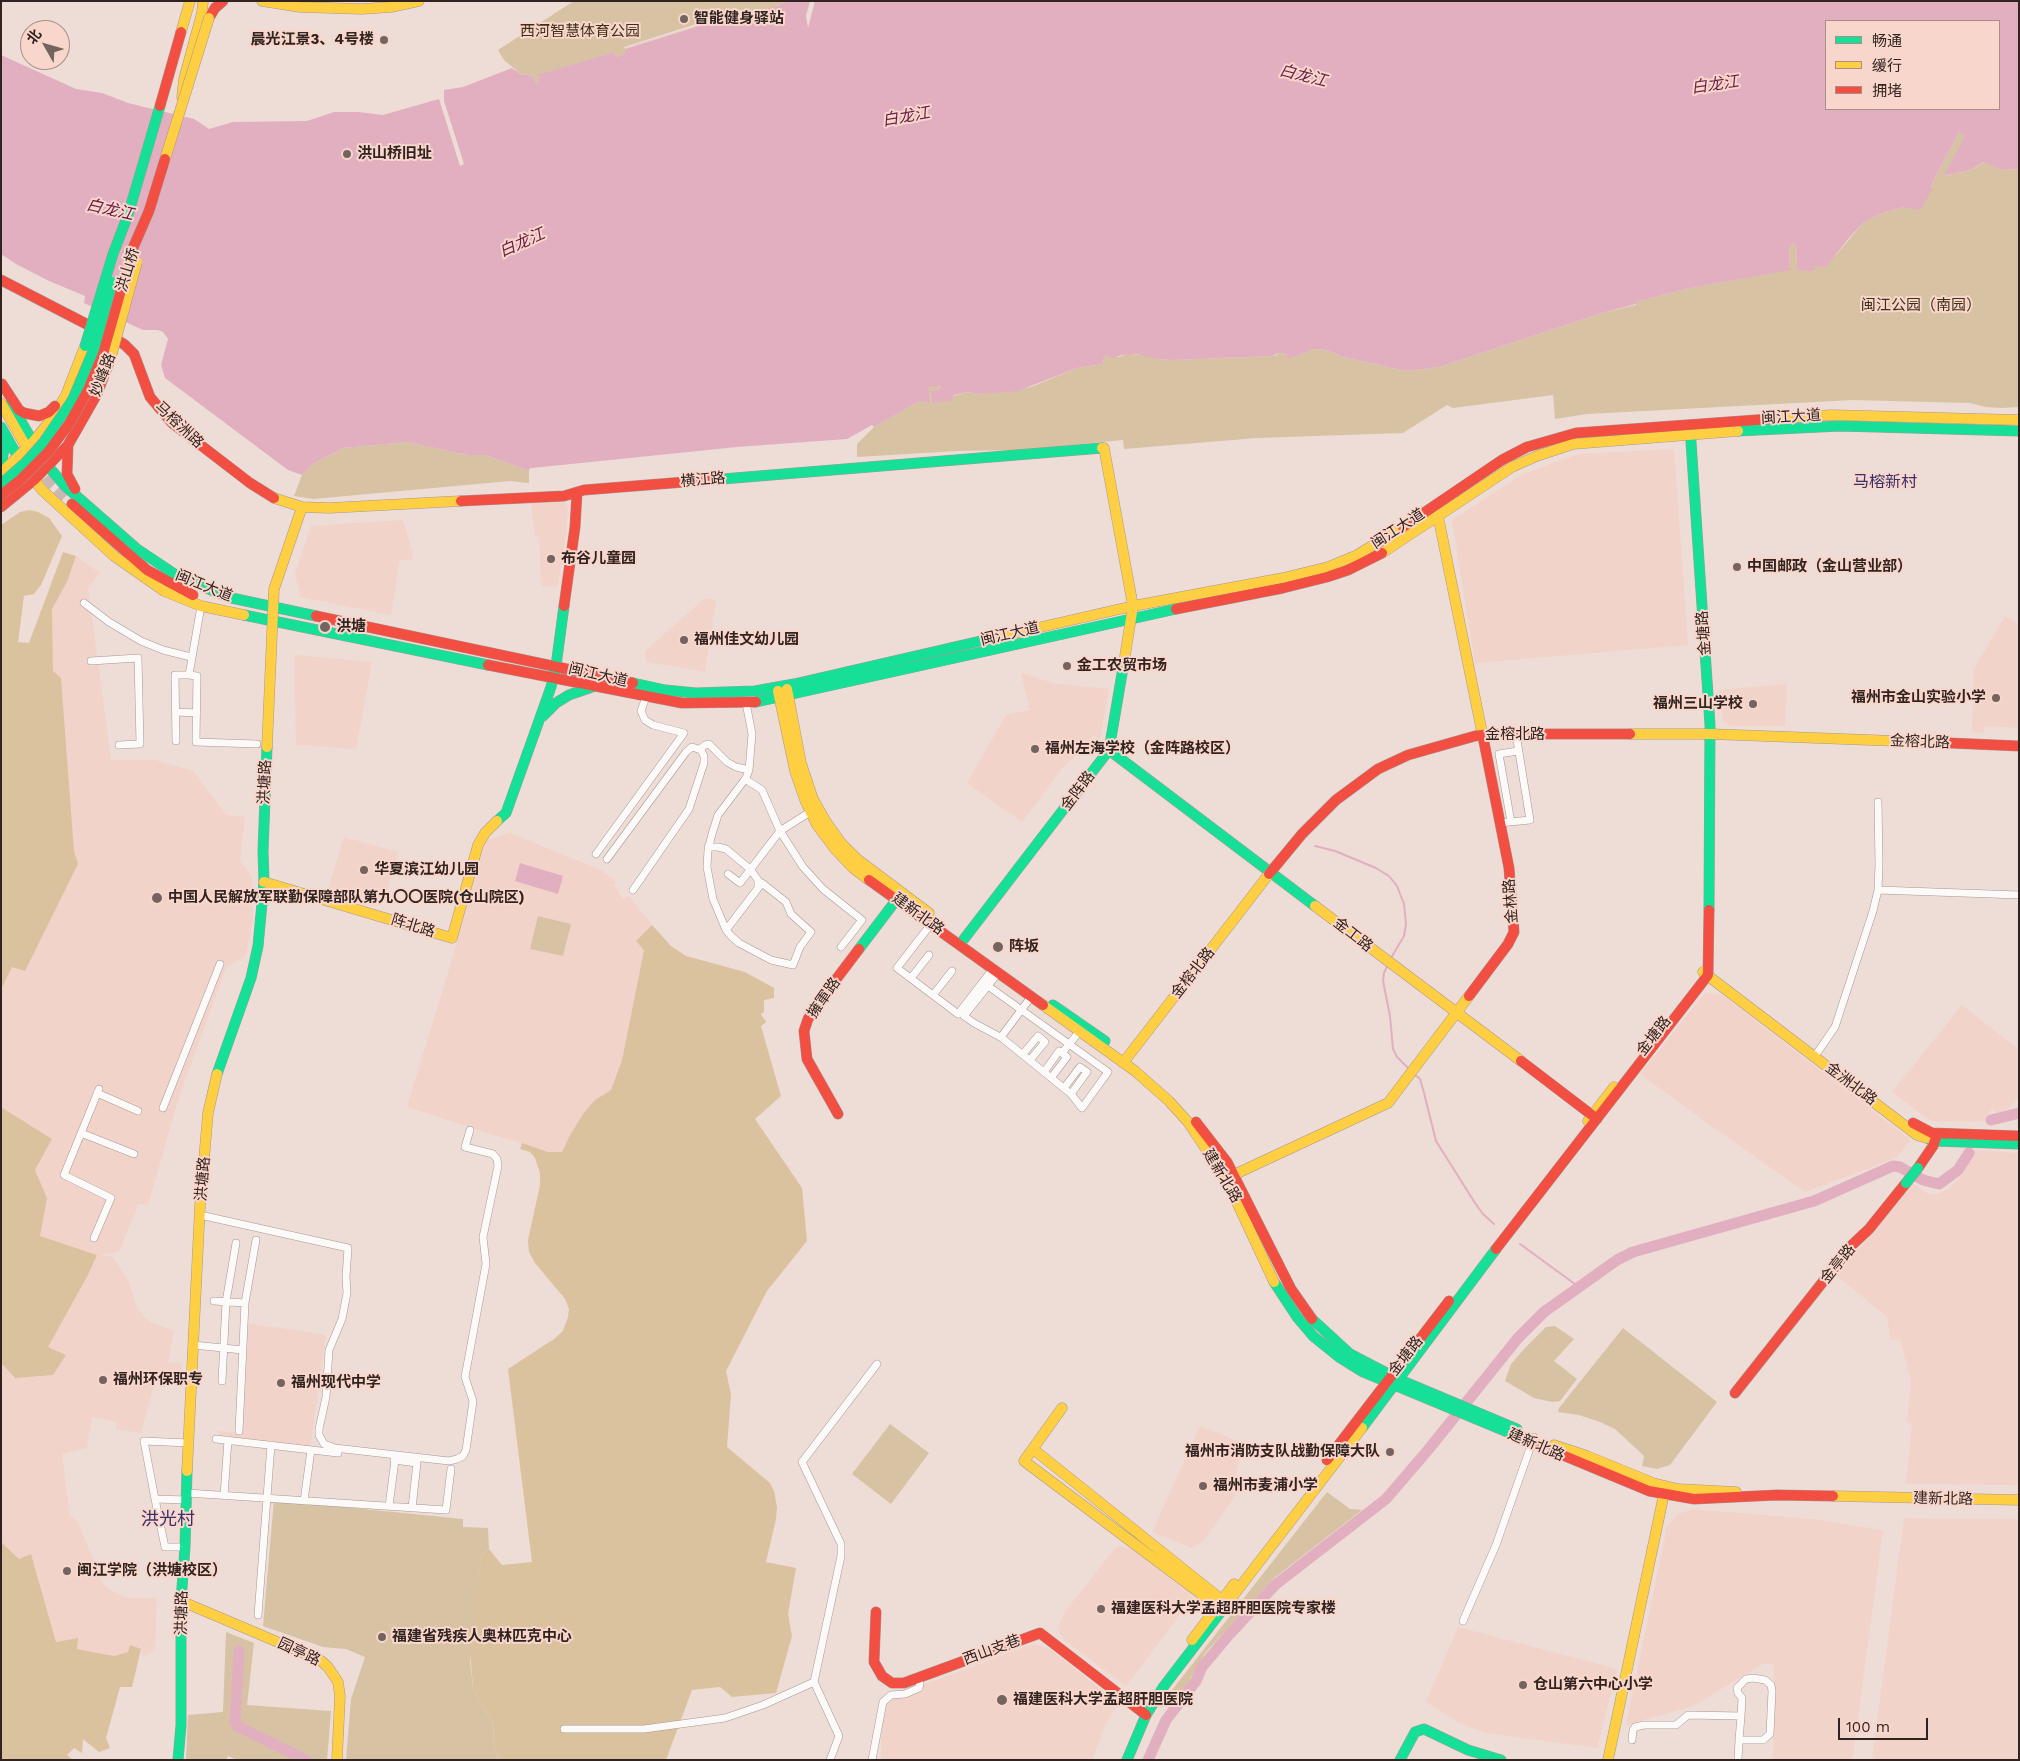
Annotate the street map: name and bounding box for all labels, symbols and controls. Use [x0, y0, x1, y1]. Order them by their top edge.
place label: 智能健身驿站 [694, 10, 784, 28]
marker: 智能健身驿站 [678, 13, 690, 25]
north arrow [20, 20, 70, 70]
legend [1825, 20, 2000, 110]
park label: 西河智慧体育公园 [520, 23, 640, 41]
text: 北 [23, 26, 45, 47]
place label: 晨光江景3、4号楼 [250, 31, 374, 49]
text: 畅通 [1872, 32, 1902, 50]
marker: 晨光江景3、4号楼 [378, 34, 390, 46]
text: 缓行 [1872, 57, 1902, 75]
water label: 白龙江 [1277, 61, 1329, 91]
water label: 白龙江 [1690, 72, 1740, 98]
text: 拥堵 [1872, 82, 1902, 100]
water label: 白龙江 [881, 103, 931, 131]
place label: 洪山桥旧址 [357, 145, 432, 163]
marker: 洪山桥旧址 [341, 148, 353, 160]
water label: 白龙江 [84, 195, 136, 225]
water label: 白龙江 [496, 224, 548, 262]
street label: 洪山桥 [113, 246, 143, 294]
park label: 闽江公园（南园） [1861, 297, 1981, 315]
street label: 妙峰路 [87, 351, 119, 399]
street label: 马榕洲路 [151, 398, 207, 452]
street label: 闽江大道 [1761, 406, 1821, 428]
street label: 横江路 [680, 469, 726, 491]
district label: 马榕新村 [1853, 472, 1917, 492]
street label: 闽江大道 [1368, 505, 1428, 553]
place label: 布谷儿童园 [561, 550, 636, 568]
marker: 布谷儿童园 [545, 553, 557, 565]
place label: 中国邮政（金山营业部） [1747, 558, 1912, 576]
marker: 中国邮政（金山营业部） [1731, 561, 1743, 573]
street label: 闽江大道 [173, 566, 235, 606]
street label: 金塘路 [1693, 610, 1715, 656]
place label: 洪塘 [336, 618, 366, 636]
street label: 闽江大道 [979, 618, 1041, 650]
marker: 洪塘 [318, 620, 332, 634]
place label: 福州佳文幼儿园 [694, 631, 799, 649]
marker: 福州佳文幼儿园 [678, 634, 690, 646]
place label: 金工农贸市场 [1077, 657, 1167, 675]
street label: 闽江大道 [567, 659, 629, 691]
marker: 金工农贸市场 [1061, 660, 1073, 672]
place label: 福州市金山实验小学 [1851, 689, 1986, 707]
marker: 福州市金山实验小学 [1990, 692, 2002, 704]
place label: 福州三山学校 [1653, 695, 1743, 713]
marker: 福州三山学校 [1747, 698, 1759, 710]
street label: 金榕北路 [1485, 726, 1545, 744]
street label: 金榕北路 [1890, 732, 1950, 752]
place label: 福州左海学校（金阵路校区） [1045, 740, 1240, 758]
marker: 福州左海学校（金阵路校区） [1029, 743, 1041, 755]
street label: 洪塘路 [255, 759, 275, 805]
street label: 金阵路 [1057, 768, 1099, 814]
place label: 华夏滨江幼儿园 [374, 861, 479, 879]
marker: 华夏滨江幼儿园 [358, 864, 370, 876]
street label: 金林路 [1500, 878, 1522, 924]
place label: 中国人民解放军联勤保障部队第九〇〇医院(仓山院区) [168, 889, 525, 907]
street label: 建新北路 [888, 889, 948, 939]
marker: 中国人民解放军联勤保障部队第九〇〇医院(仓山院区) [150, 891, 164, 905]
street label: 阵北路 [389, 911, 437, 941]
street label: 金工路 [1330, 914, 1376, 956]
place label: 阵坂 [1009, 938, 1039, 956]
marker: 阵坂 [991, 940, 1005, 954]
street label: 金榕北路 [1167, 944, 1219, 1002]
street label: 擁軍路 [804, 974, 844, 1022]
street label: 金塘路 [1633, 1013, 1675, 1059]
street label: 金洲北路 [1822, 1059, 1880, 1109]
street label: 建新北路 [1199, 1146, 1245, 1206]
street label: 洪塘路 [192, 1156, 214, 1202]
street label: 金亭路 [1817, 1241, 1859, 1287]
street label: 金塘路 [1385, 1333, 1427, 1379]
place label: 福州环保职专 [113, 1371, 203, 1389]
marker: 福州环保职专 [97, 1374, 109, 1386]
place label: 福州现代中学 [291, 1374, 381, 1392]
marker: 福州现代中学 [275, 1377, 287, 1389]
street label: 建新北路 [1505, 1425, 1567, 1465]
place label: 福州市消防支队战勤保障大队 [1185, 1443, 1380, 1461]
marker: 福州市消防支队战勤保障大队 [1384, 1446, 1396, 1458]
place label: 福州市麦浦小学 [1213, 1477, 1318, 1495]
marker: 福州市麦浦小学 [1197, 1480, 1209, 1492]
street label: 建新北路 [1913, 1489, 1973, 1509]
district label: 洪光村 [141, 1509, 195, 1531]
place label: 闽江学院（洪塘校区） [77, 1562, 227, 1580]
marker: 闽江学院（洪塘校区） [61, 1565, 73, 1577]
street label: 洪塘路 [173, 1590, 191, 1636]
place label: 福建医科大学孟超肝胆医院专家楼 [1111, 1600, 1336, 1618]
marker: 福建医科大学孟超肝胆医院专家楼 [1095, 1603, 1107, 1615]
place label: 福建省残疾人奥林匹克中心 [392, 1628, 572, 1646]
marker: 福建省残疾人奥林匹克中心 [376, 1631, 388, 1643]
street label: 西山支巷 [961, 1631, 1023, 1669]
street label: 园亭路 [275, 1634, 323, 1670]
place label: 仓山第六中心小学 [1533, 1676, 1653, 1694]
marker: 仓山第六中心小学 [1517, 1679, 1529, 1691]
place label: 福建医科大学孟超肝胆医院 [1013, 1691, 1193, 1709]
marker: 福建医科大学孟超肝胆医院 [995, 1693, 1009, 1707]
scale bar [1840, 1708, 1930, 1740]
text: 100 m [1846, 1718, 1890, 1736]

